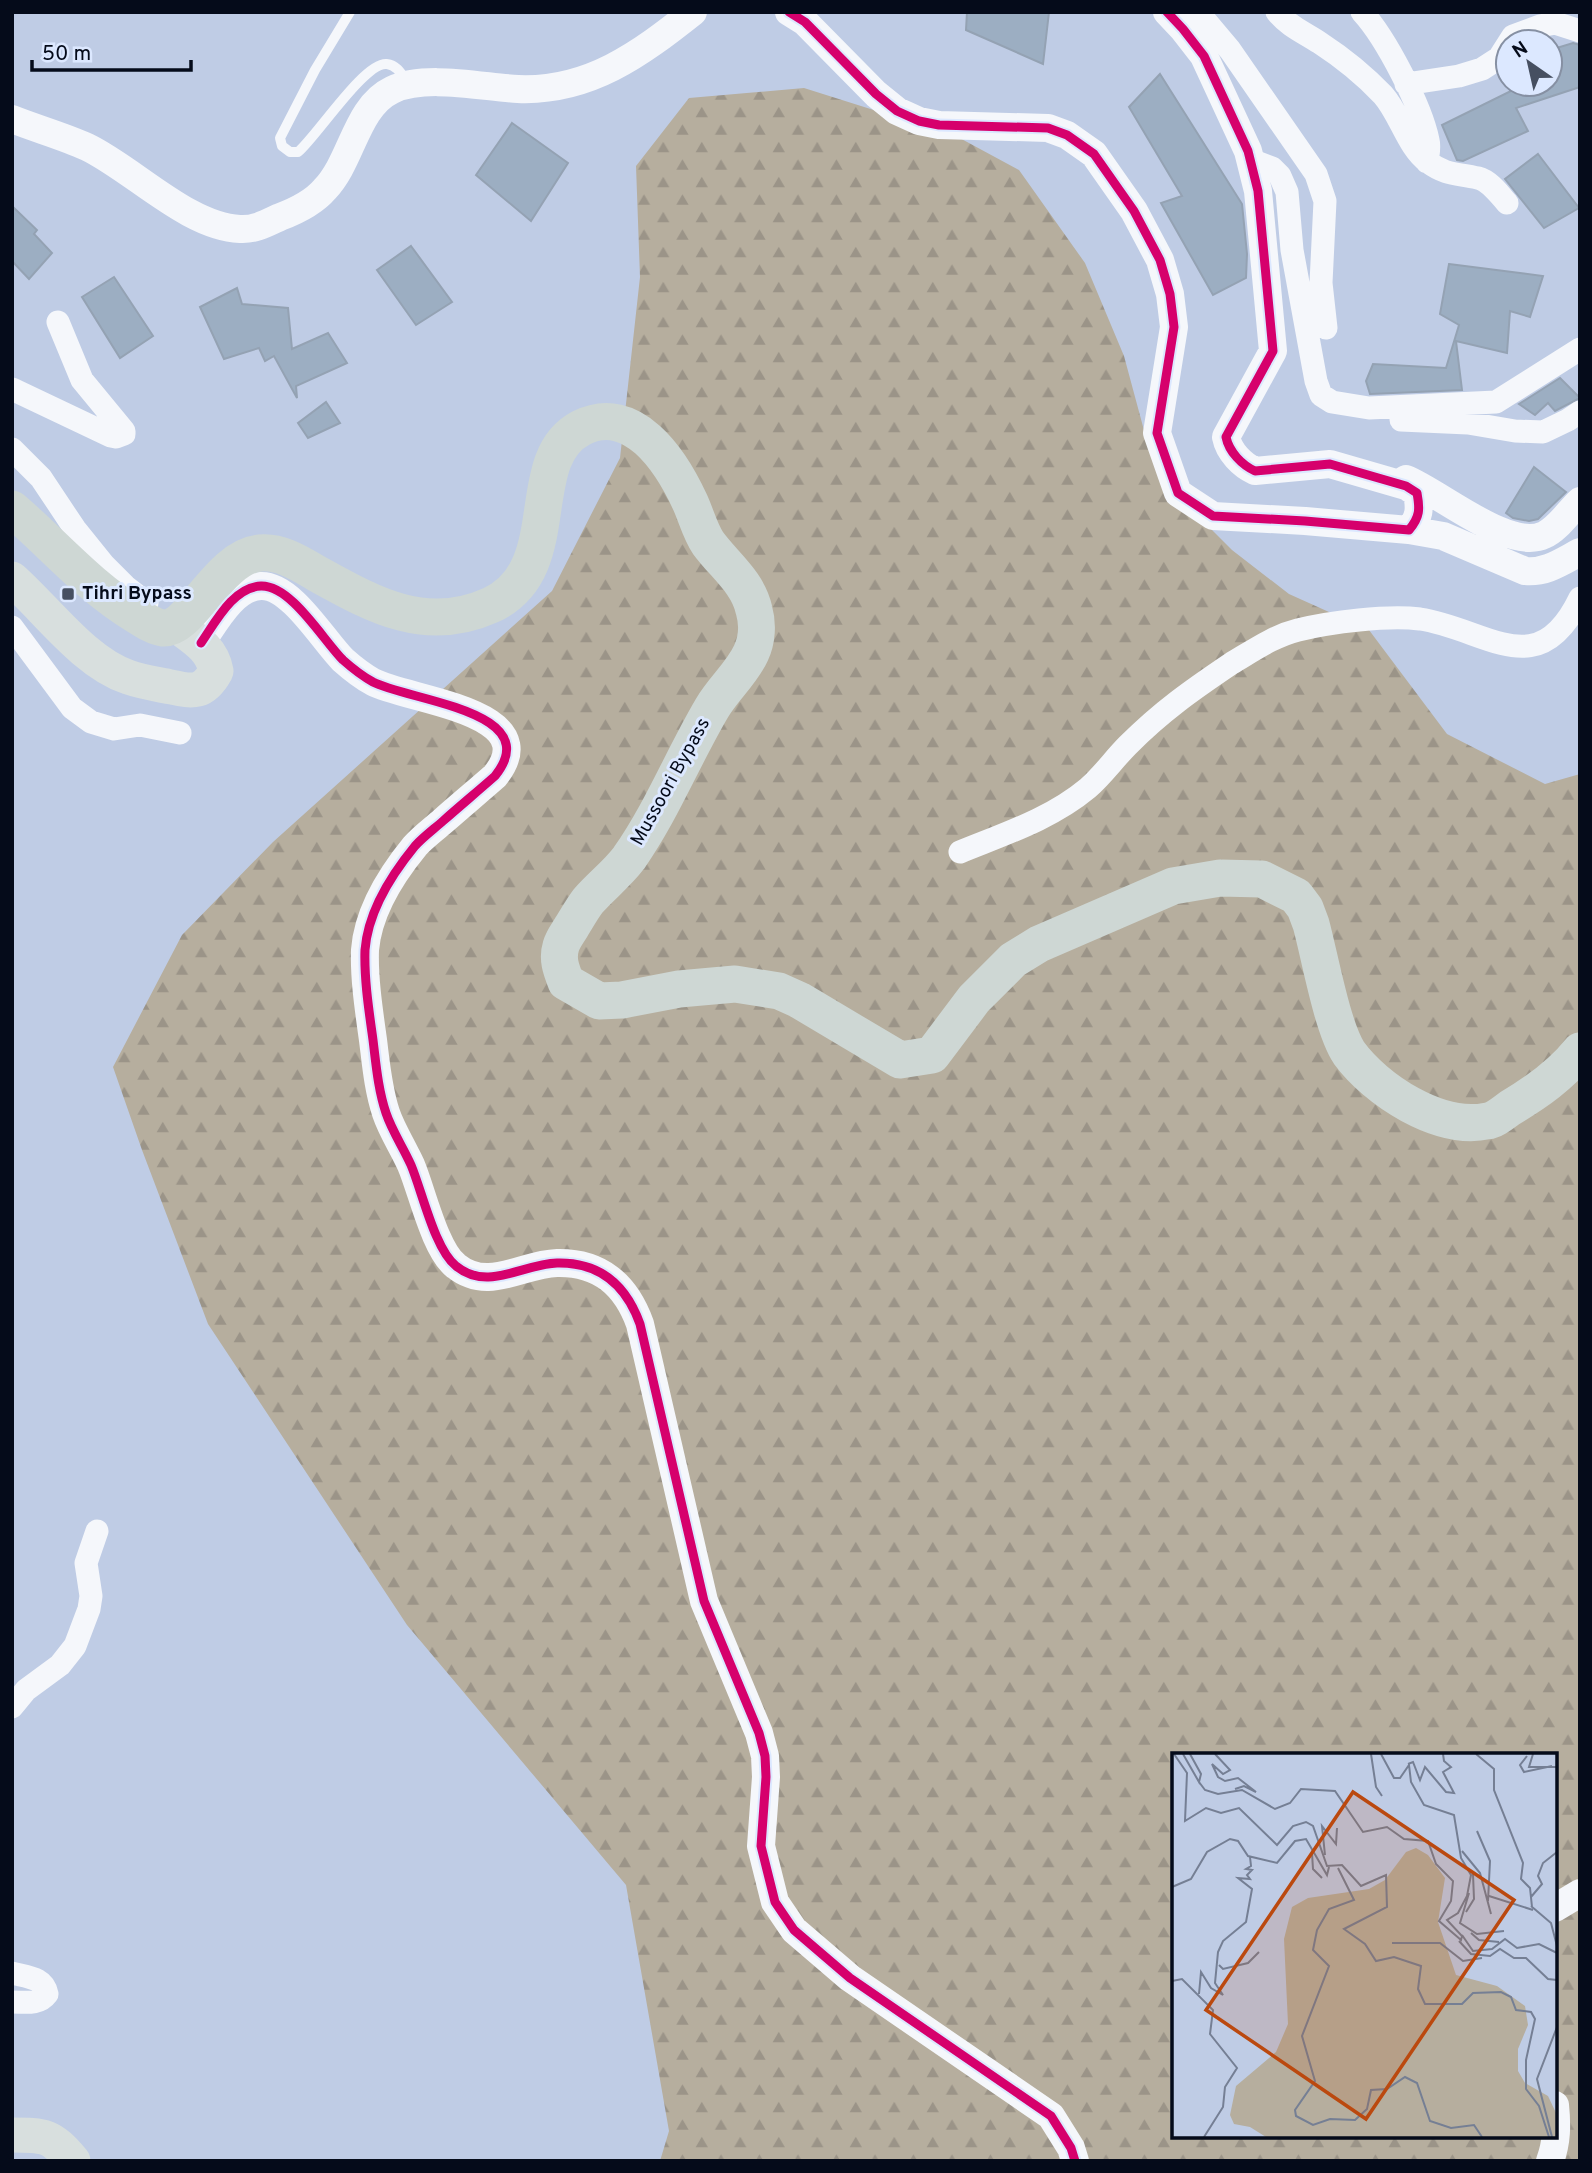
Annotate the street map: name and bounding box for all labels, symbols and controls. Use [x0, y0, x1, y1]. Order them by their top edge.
scale bar [32, 28, 191, 72]
north arrow [1494, 28, 1564, 98]
text: N [1508, 37, 1533, 64]
text: 50 m [42, 41, 91, 68]
place label: Tihri Bypass [82, 582, 192, 606]
marker: Tihri Bypass [60, 586, 76, 602]
street label: Mussoori Bypass [626, 714, 716, 850]
inset map [1172, 1753, 1557, 2138]

